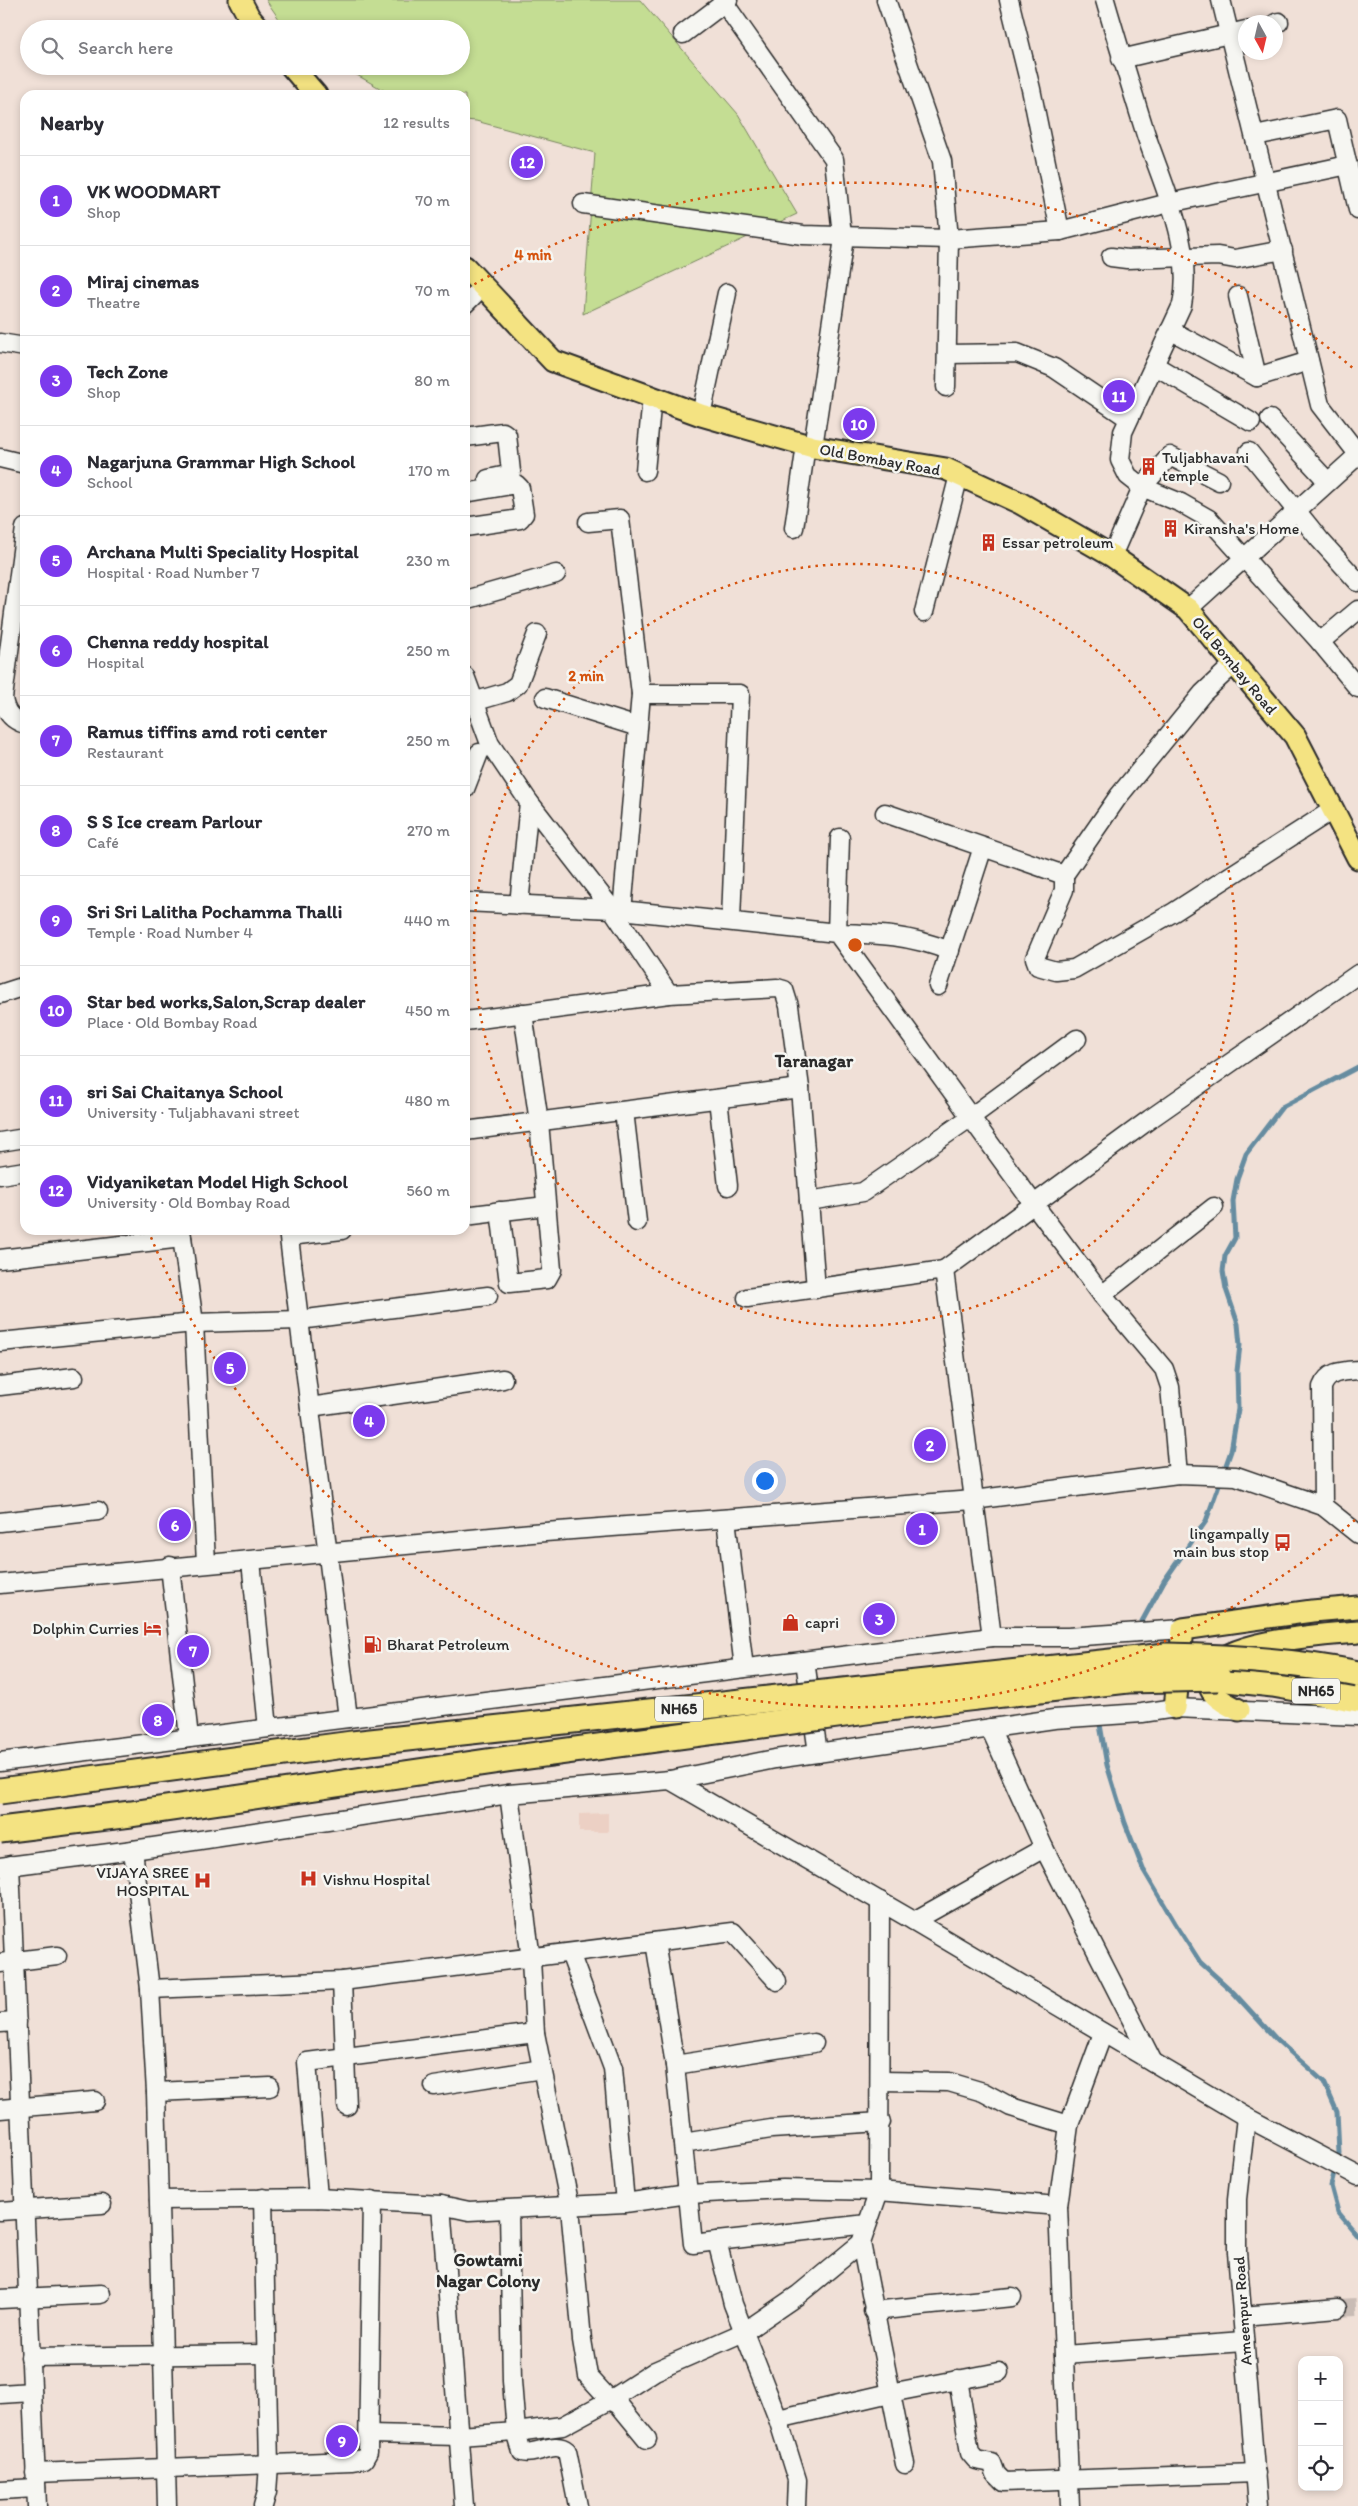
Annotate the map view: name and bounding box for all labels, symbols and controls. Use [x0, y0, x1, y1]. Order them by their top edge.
north arrow [1238, 15, 1283, 60]
search box [20, 20, 470, 75]
icon: search [38, 34, 66, 62]
text: Search here [78, 36, 173, 59]
text: Nearby [40, 110, 104, 135]
text: 12 results [383, 113, 450, 132]
pin: 12 [511, 143, 543, 181]
text: VK WOODMART [87, 180, 221, 203]
text: 1 [52, 191, 60, 210]
text: 70 m [415, 191, 450, 210]
text: Shop [87, 203, 121, 222]
text: 4 min [515, 246, 552, 264]
text: Miraj cinemas [87, 270, 199, 293]
text: 2 [52, 281, 60, 300]
text: 70 m [415, 281, 450, 300]
text: Theatre [87, 293, 140, 312]
text: Tech Zone [87, 360, 168, 383]
text: 3 [52, 371, 60, 390]
text: 80 m [414, 371, 450, 390]
pin: 11 [1103, 377, 1135, 415]
text: Shop [87, 383, 121, 402]
pin: 10 [843, 405, 875, 443]
street label: Old Bombay Road [818, 440, 942, 480]
place label: Tuljabhavani temple [1162, 448, 1249, 485]
text: Nagarjuna Grammar High School [87, 450, 356, 473]
building icon: Tuljabhavani temple [1138, 456, 1158, 476]
text: 4 [51, 461, 61, 480]
text: 170 m [408, 461, 450, 480]
text: School [87, 473, 133, 492]
building icon: Kiransha's Home [1160, 518, 1180, 538]
place label: Kiransha's Home [1184, 519, 1299, 538]
building icon: Essar petroleum [978, 532, 998, 552]
place label: Essar petroleum [1002, 533, 1114, 552]
text: Archana Multi Speciality Hospital [87, 540, 359, 563]
text: 5 [52, 551, 60, 570]
text: 230 m [406, 551, 450, 570]
text: Hospital · Road Number 7 [87, 563, 260, 582]
street label: Old Bombay Road [1188, 612, 1281, 719]
text: Chenna reddy hospital [87, 630, 269, 653]
text: 6 [52, 641, 60, 660]
text: 250 m [406, 641, 450, 660]
text: Hospital [87, 653, 144, 672]
text: 2 min [568, 667, 605, 685]
text: Ramus tiffins amd roti center [87, 720, 327, 743]
text: 7 [52, 731, 60, 750]
text: 250 m [406, 731, 450, 750]
text: Restaurant [87, 743, 164, 762]
text: S S Ice cream Parlour [87, 810, 262, 833]
text: 8 [52, 821, 60, 840]
text: 270 m [407, 821, 450, 840]
text: Café [87, 833, 119, 852]
text: Sri Sri Lalitha Pochamma Thalli [87, 900, 342, 923]
text: 9 [52, 911, 60, 930]
text: 440 m [404, 911, 450, 930]
text: Temple · Road Number 4 [87, 923, 253, 942]
centre of rings [846, 936, 864, 954]
text: Star bed works,Salon,Scrap dealer [87, 990, 365, 1013]
text: 10 [47, 1001, 65, 1020]
text: 450 m [405, 1001, 450, 1020]
text: Place · Old Bombay Road [87, 1013, 257, 1032]
district label: Taranagar [774, 1050, 854, 1072]
text: sri Sai Chaitanya School [87, 1080, 283, 1103]
text: 11 [49, 1091, 63, 1110]
text: 480 m [405, 1091, 450, 1110]
text: University · Tuljabhavani street [87, 1103, 300, 1122]
text: Vidyaniketan Model High School [87, 1170, 348, 1193]
text: 12 [48, 1181, 64, 1200]
text: 560 m [406, 1181, 450, 1200]
text: University · Old Bombay Road [87, 1193, 290, 1212]
pin: 5 [214, 1349, 246, 1387]
pin: 4 [353, 1402, 385, 1440]
pin: 2 [914, 1426, 946, 1464]
your location [752, 1468, 778, 1494]
pin: 6 [159, 1506, 191, 1544]
pin: 1 [906, 1510, 938, 1548]
place label: lingampally main bus stop [1173, 1524, 1269, 1561]
bus stop icon: lingampally main bus stop [1273, 1532, 1293, 1552]
pin: 3 [863, 1600, 895, 1638]
shop icon: capri [781, 1612, 801, 1632]
place label: capri [805, 1613, 839, 1632]
hotel icon: Dolphin Curries [143, 1618, 163, 1638]
place label: Dolphin Curries [32, 1619, 139, 1638]
pin: 7 [177, 1632, 209, 1670]
fuel station icon: Bharat Petroleum [363, 1634, 383, 1654]
place label: Bharat Petroleum [387, 1635, 510, 1654]
road number: NH65 [1292, 1678, 1340, 1704]
road number: NH65 [655, 1696, 703, 1722]
pin: 8 [142, 1701, 174, 1739]
place label: VIJAYA SREE HOSPITAL [96, 1863, 189, 1900]
hospital icon: Vishnu Hospital [299, 1869, 319, 1889]
place label: Vishnu Hospital [323, 1870, 430, 1889]
hospital icon: VIJAYA SREE HOSPITAL [193, 1871, 213, 1891]
district label: Gowtami Nagar Colony [436, 2249, 541, 2292]
street label: Ameenpur Road [1229, 2256, 1256, 2366]
map controls [1298, 2356, 1343, 2491]
button: + [1298, 2356, 1343, 2401]
button: − [1298, 2401, 1343, 2446]
pin: 9 [326, 2422, 358, 2460]
button: locate [1298, 2446, 1343, 2491]

